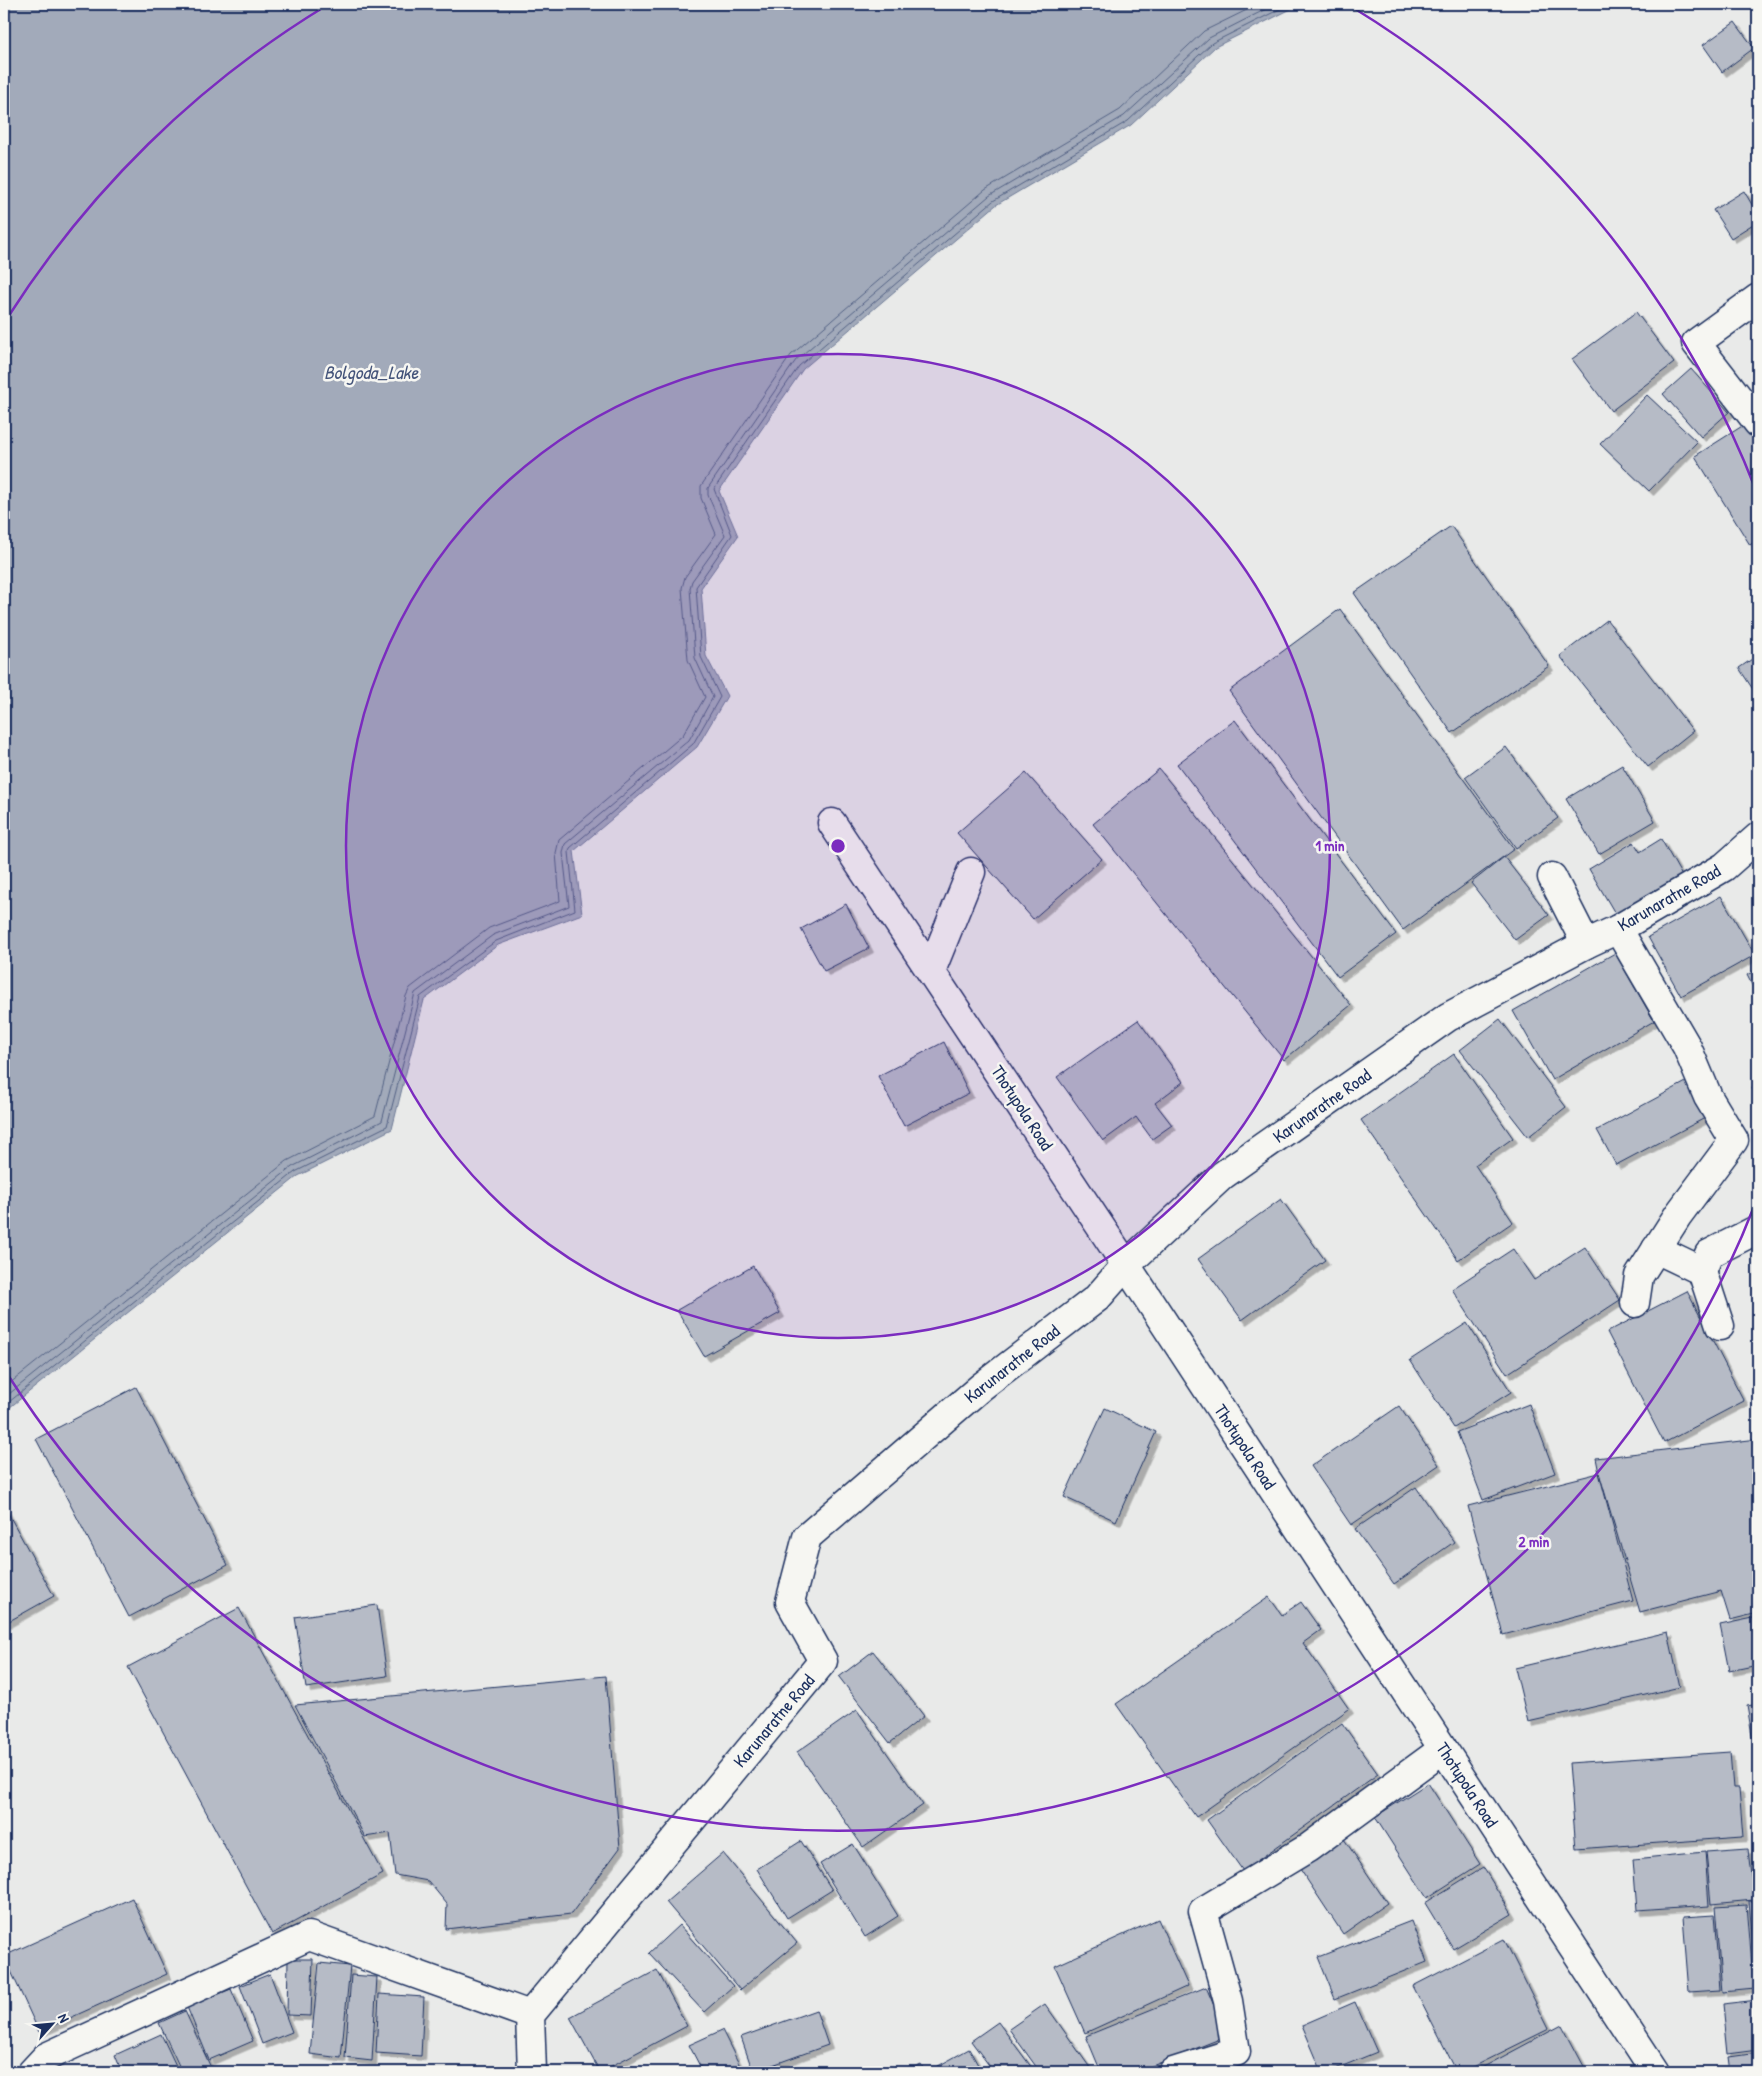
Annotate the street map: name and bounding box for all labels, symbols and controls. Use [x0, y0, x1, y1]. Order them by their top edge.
water label: Bolgoda_Lake [324, 359, 419, 385]
text: 1 min [1315, 835, 1345, 856]
centre of rings [829, 837, 847, 855]
street label: Karunaratne Road [1613, 858, 1725, 937]
street label: Thotupola Road [985, 1060, 1059, 1155]
street label: Karunaratne Road [1267, 1062, 1376, 1149]
street label: Karunaratne Road [959, 1318, 1065, 1409]
street label: Thotupola Road [1208, 1399, 1282, 1494]
text: 2 min [1519, 1531, 1550, 1552]
street label: Karunaratne Road [727, 1669, 820, 1773]
street label: Thotupola Road [1430, 1737, 1504, 1832]
north arrow [28, 1998, 78, 2048]
text: N [54, 2010, 74, 2026]

